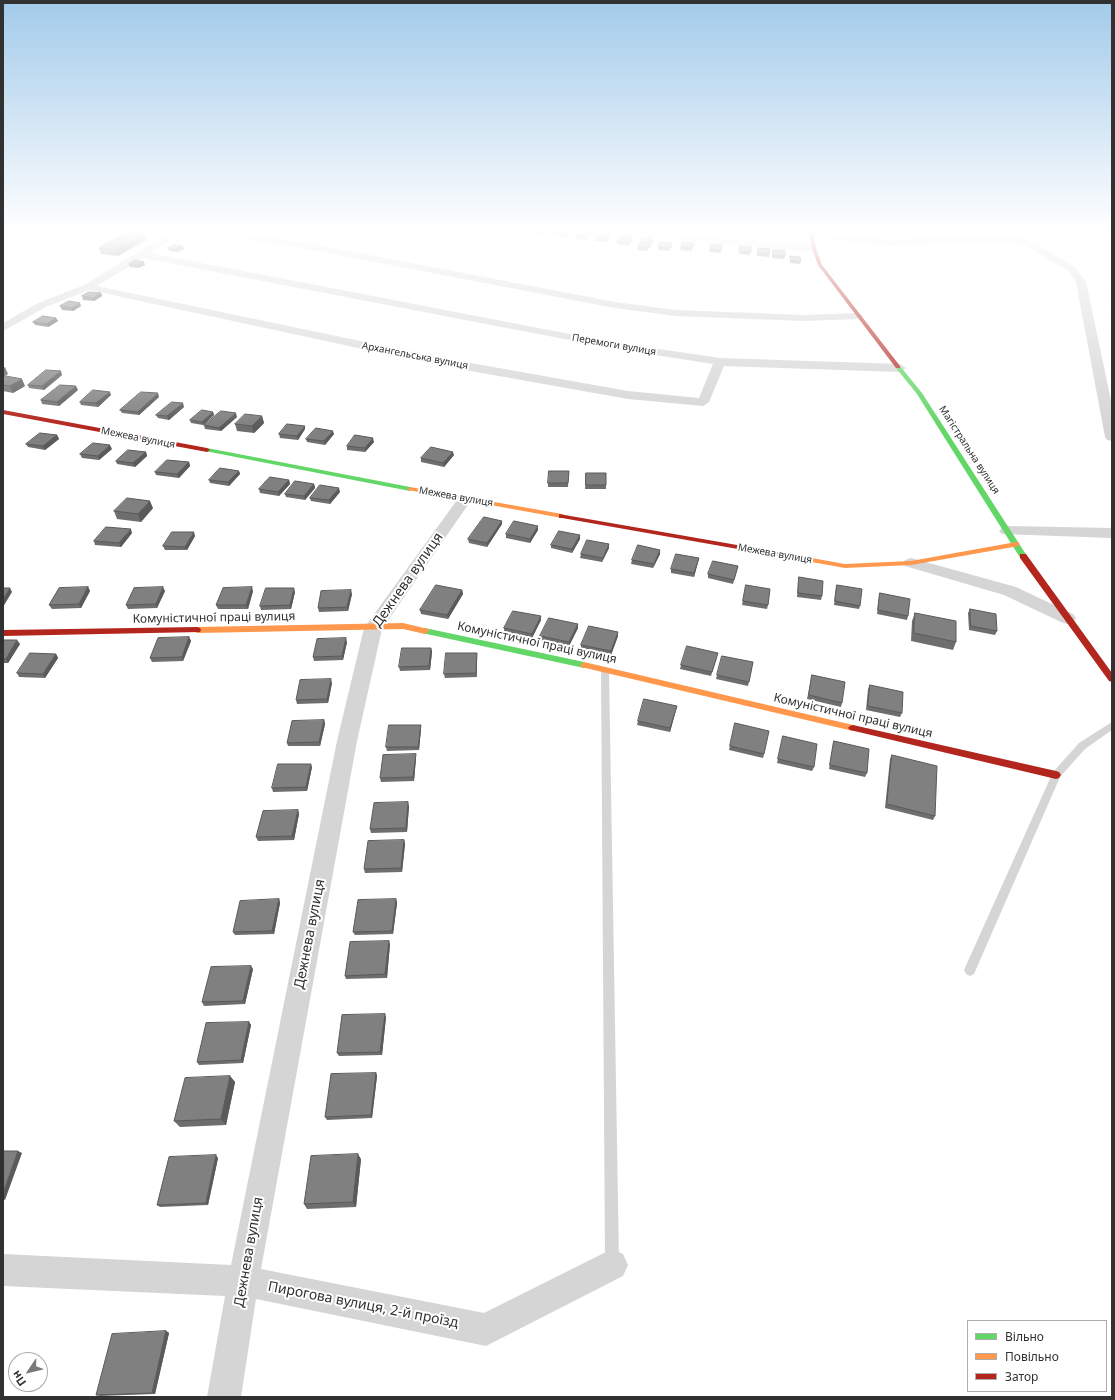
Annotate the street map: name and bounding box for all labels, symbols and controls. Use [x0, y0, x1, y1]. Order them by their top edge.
street label: Перемоги вулиця [571, 332, 657, 358]
street label: Архангельська вулиця [361, 340, 469, 372]
street label: Магістральна вулиця [936, 404, 1002, 496]
street label: Межева вулиця [100, 425, 176, 451]
street label: Межева вулиця [418, 485, 494, 509]
street label: Дежнева вулиця [369, 529, 447, 631]
street label: Межева вулиця [737, 542, 813, 566]
street label: Комуністичної праці вулиця [133, 609, 295, 627]
street label: Комуністичної праці вулиця [456, 619, 618, 667]
street label: Комуністичної праці вулиця [772, 691, 934, 741]
street label: Дежнева вулиця [291, 878, 329, 990]
street label: Дежнева вулиця [231, 1196, 267, 1308]
street label: Пирогова вулиця, 2-й проїзд [266, 1278, 460, 1332]
legend [967, 1320, 1107, 1392]
text: Вільно [1005, 1328, 1044, 1345]
text: Повільно [1005, 1348, 1059, 1365]
north arrow [8, 1352, 48, 1392]
text: Пн [8, 1368, 29, 1389]
text: Затор [1005, 1368, 1038, 1385]

